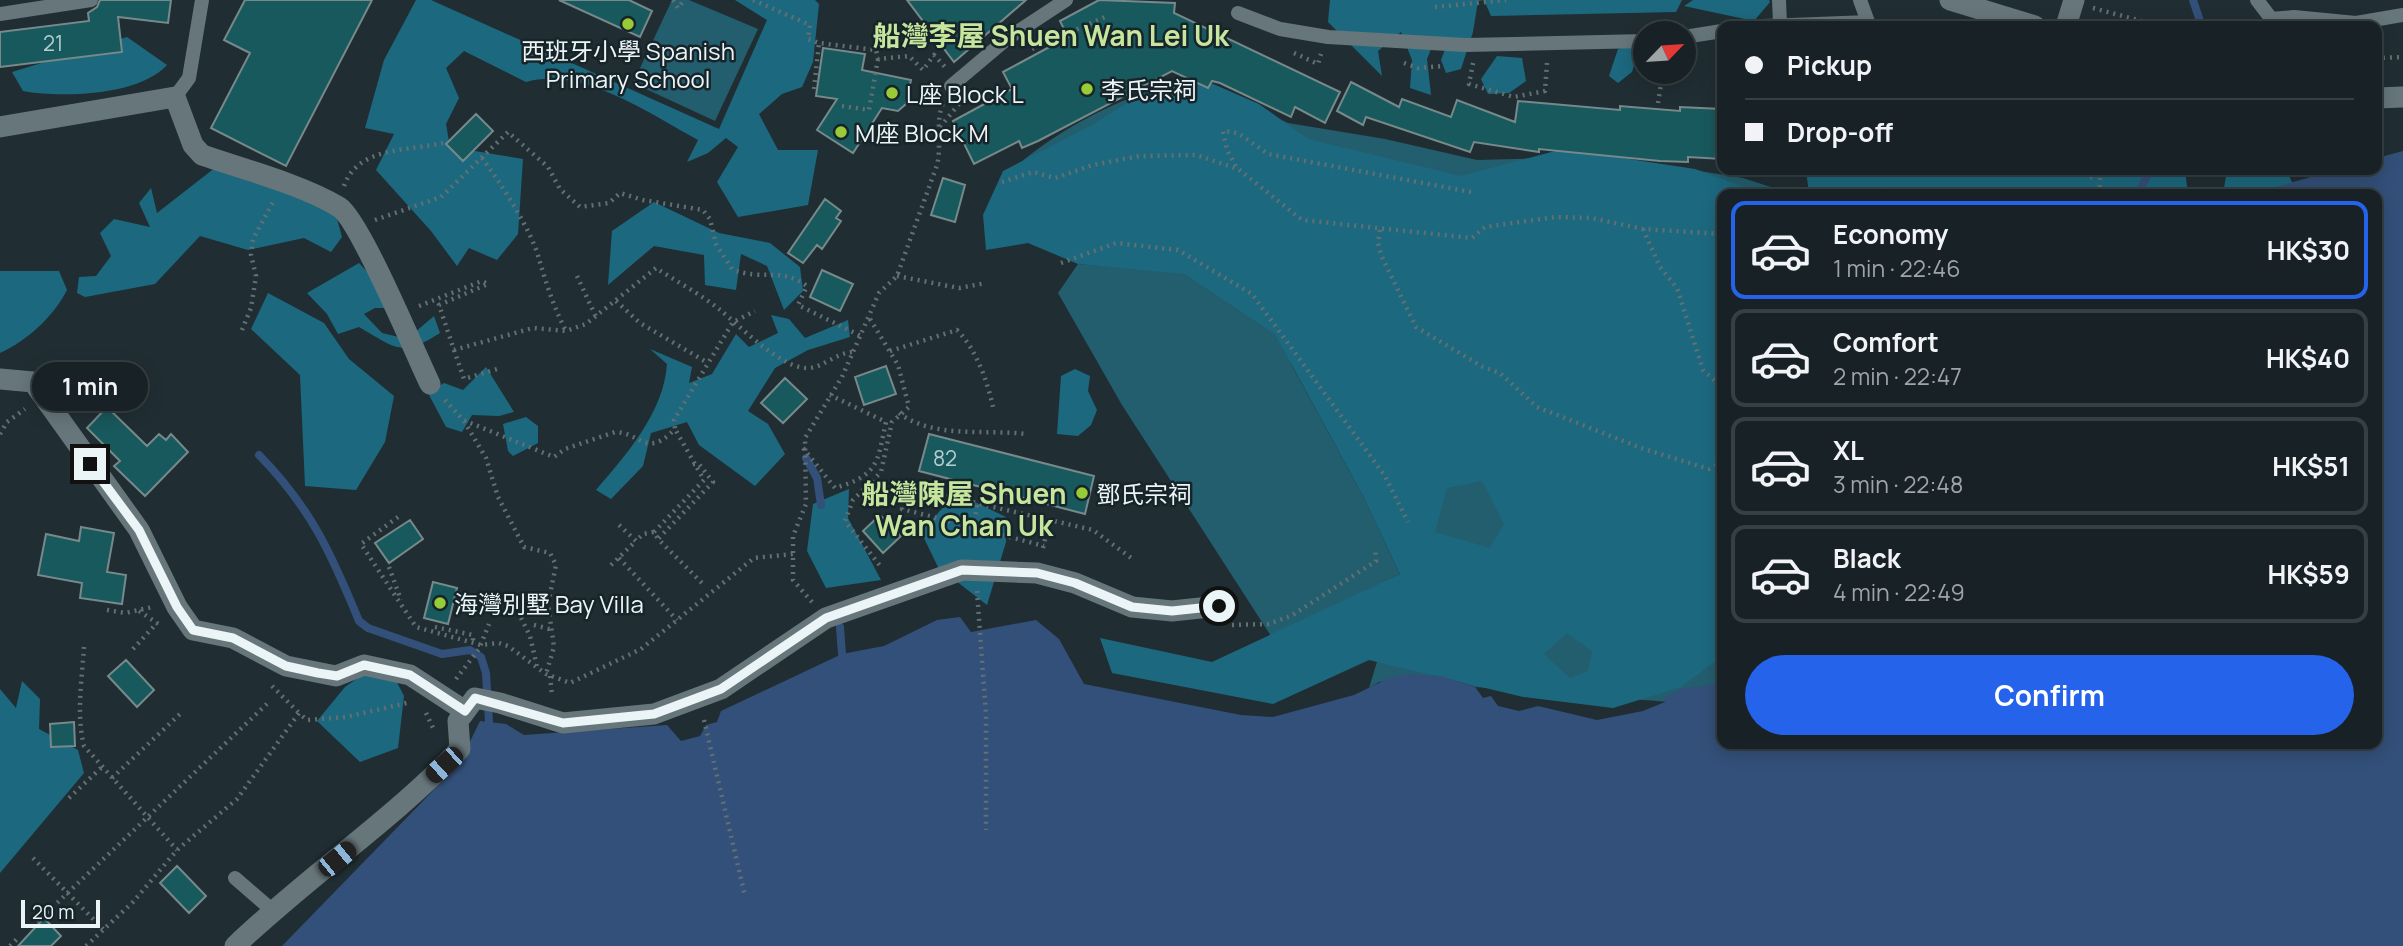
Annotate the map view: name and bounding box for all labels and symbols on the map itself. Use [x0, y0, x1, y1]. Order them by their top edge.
marker: 西班牙小學 Spanish Primary School [620, 16, 636, 32]
district label: 船灣李屋 Shuen Wan Lei Uk [873, 16, 1230, 54]
north arrow [1633, 21, 1696, 84]
house number: 21 [43, 29, 63, 57]
place label: 西班牙小學 Spanish Primary School [521, 34, 735, 95]
place label: 李氏宗祠 [1101, 73, 1197, 106]
place label: L座 Block L [906, 77, 1024, 110]
marker: 李氏宗祠 [1079, 81, 1095, 97]
marker: L座 Block L [884, 85, 900, 101]
place label: M座 Block M [855, 116, 989, 149]
marker: M座 Block M [833, 124, 849, 140]
callout: 1 min [32, 363, 148, 412]
house number: 82 [933, 444, 957, 472]
route end [74, 448, 106, 480]
district label: 船灣陳屋 Shuen Wan Chan Uk [862, 474, 1067, 544]
place label: 鄧氏宗祠 [1096, 477, 1192, 510]
marker: 鄧氏宗祠 [1074, 485, 1090, 501]
place label: 海灣別墅 Bay Villa [454, 587, 644, 620]
route start [1203, 590, 1235, 622]
marker: 海灣別墅 Bay Villa [432, 595, 448, 611]
car [422, 743, 467, 787]
car [315, 838, 360, 880]
scale bar [21, 897, 100, 929]

